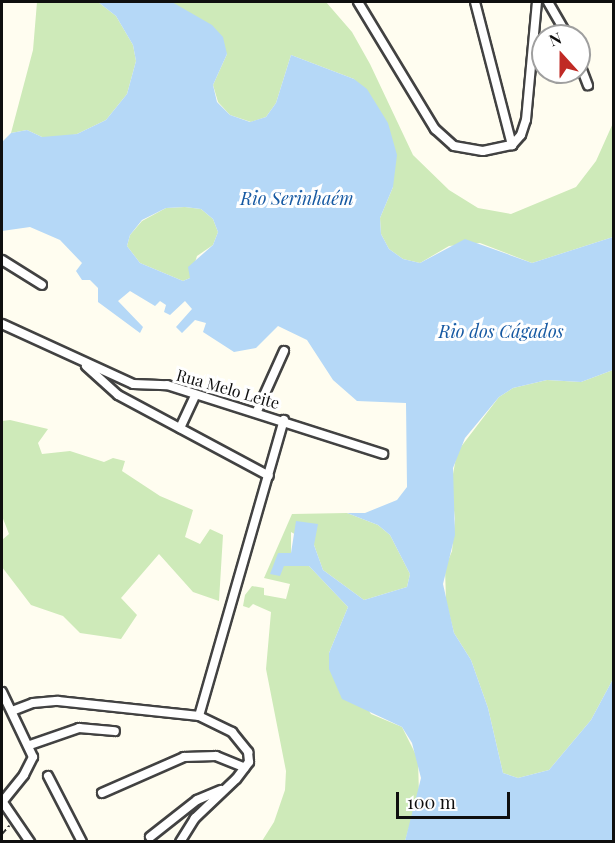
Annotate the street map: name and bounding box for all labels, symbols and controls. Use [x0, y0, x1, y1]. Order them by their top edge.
north arrow [531, 24, 591, 84]
text: N [546, 27, 564, 50]
water label: Rio Serinhaém [240, 187, 354, 209]
water label: Rio dos Cágados [438, 320, 564, 342]
street label: Rua Melo Leite [174, 365, 282, 413]
scale bar [399, 780, 513, 818]
text: 100 m [407, 790, 456, 814]

